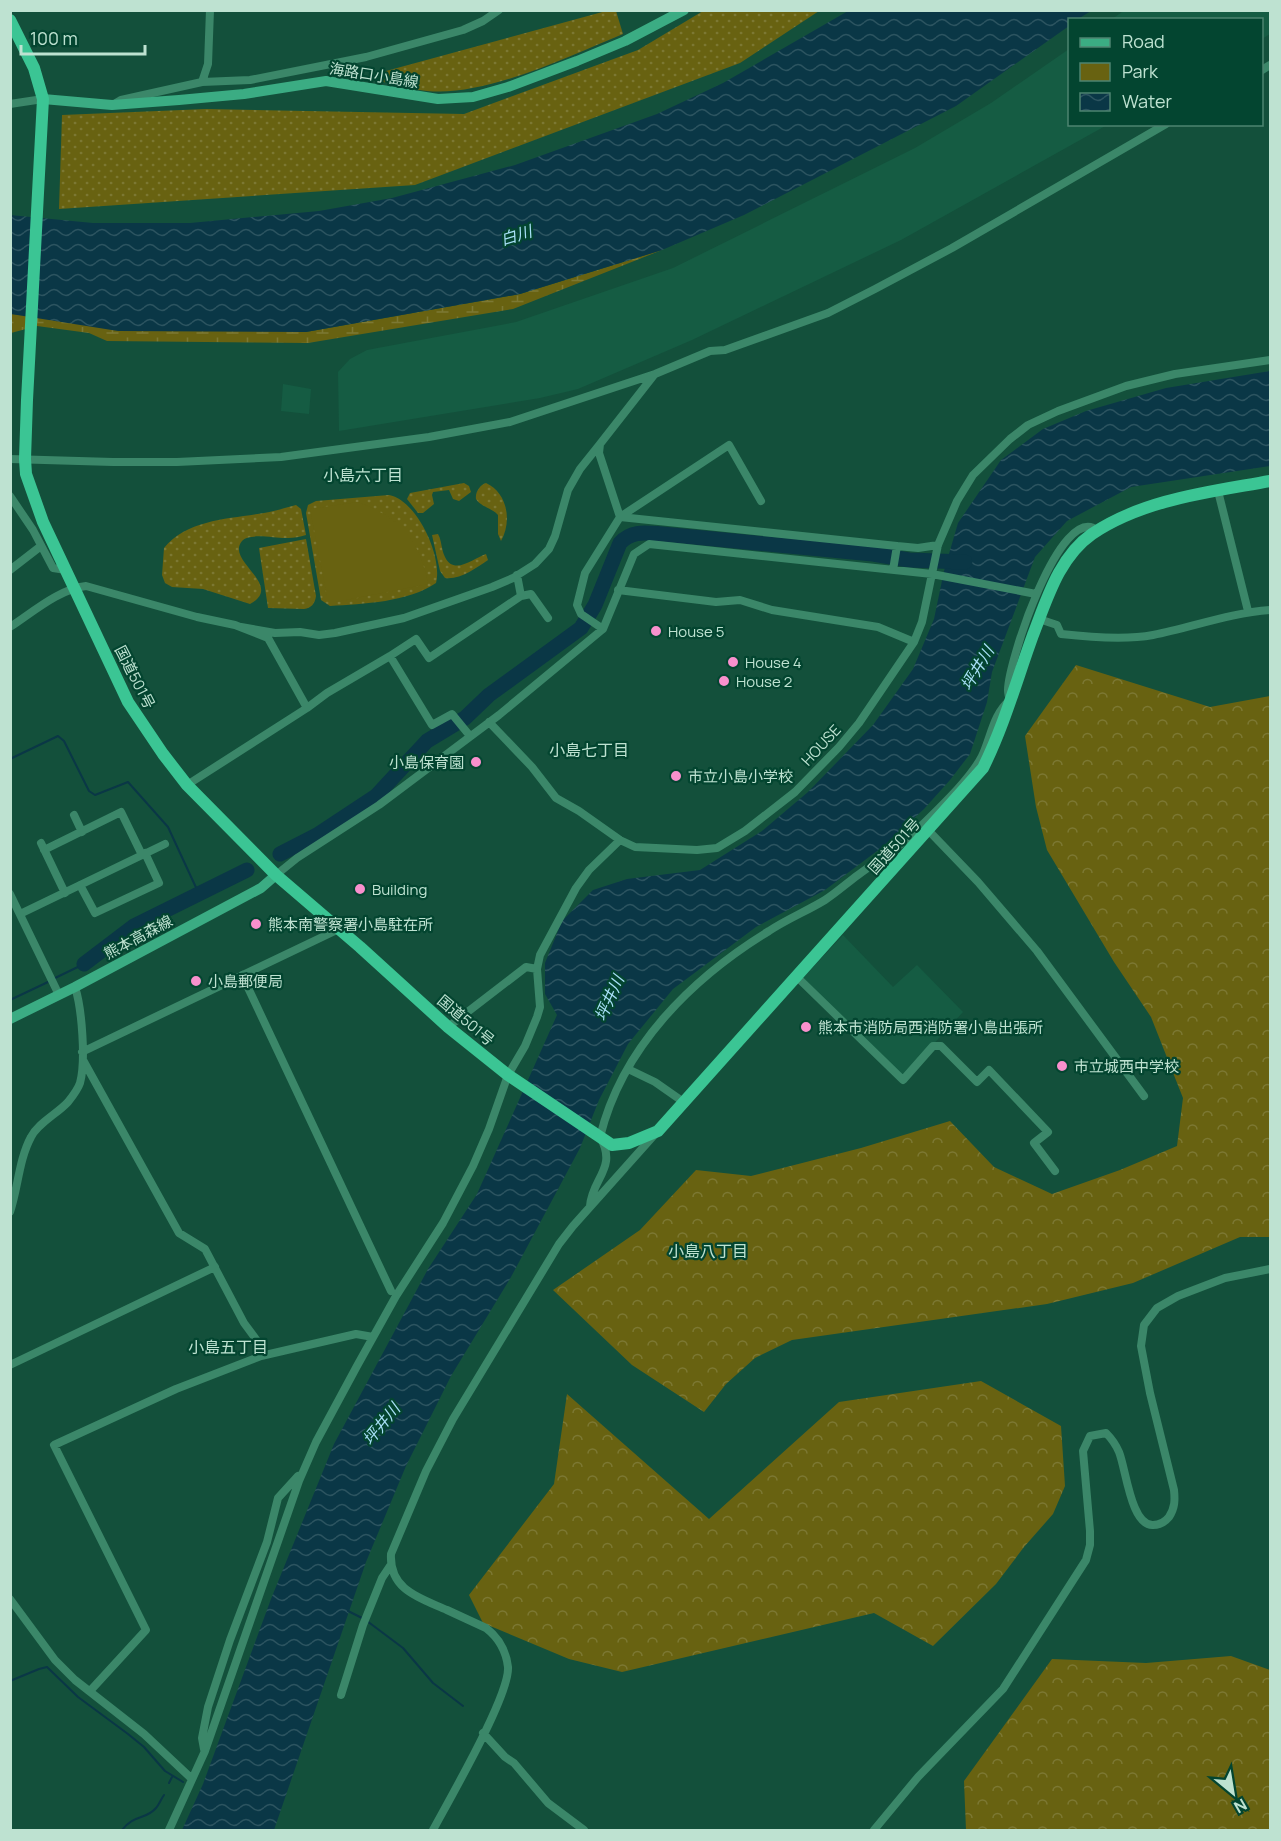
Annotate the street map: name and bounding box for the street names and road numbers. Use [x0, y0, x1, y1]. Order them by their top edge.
street label: 海路口小島線 [328, 58, 420, 92]
street label: 国道501号 [110, 642, 160, 712]
street label: HOUSE [797, 720, 845, 770]
street label: 国道501号 [863, 813, 925, 879]
street label: 熊本高森線 [100, 910, 176, 964]
street label: 国道501号 [433, 990, 499, 1050]

